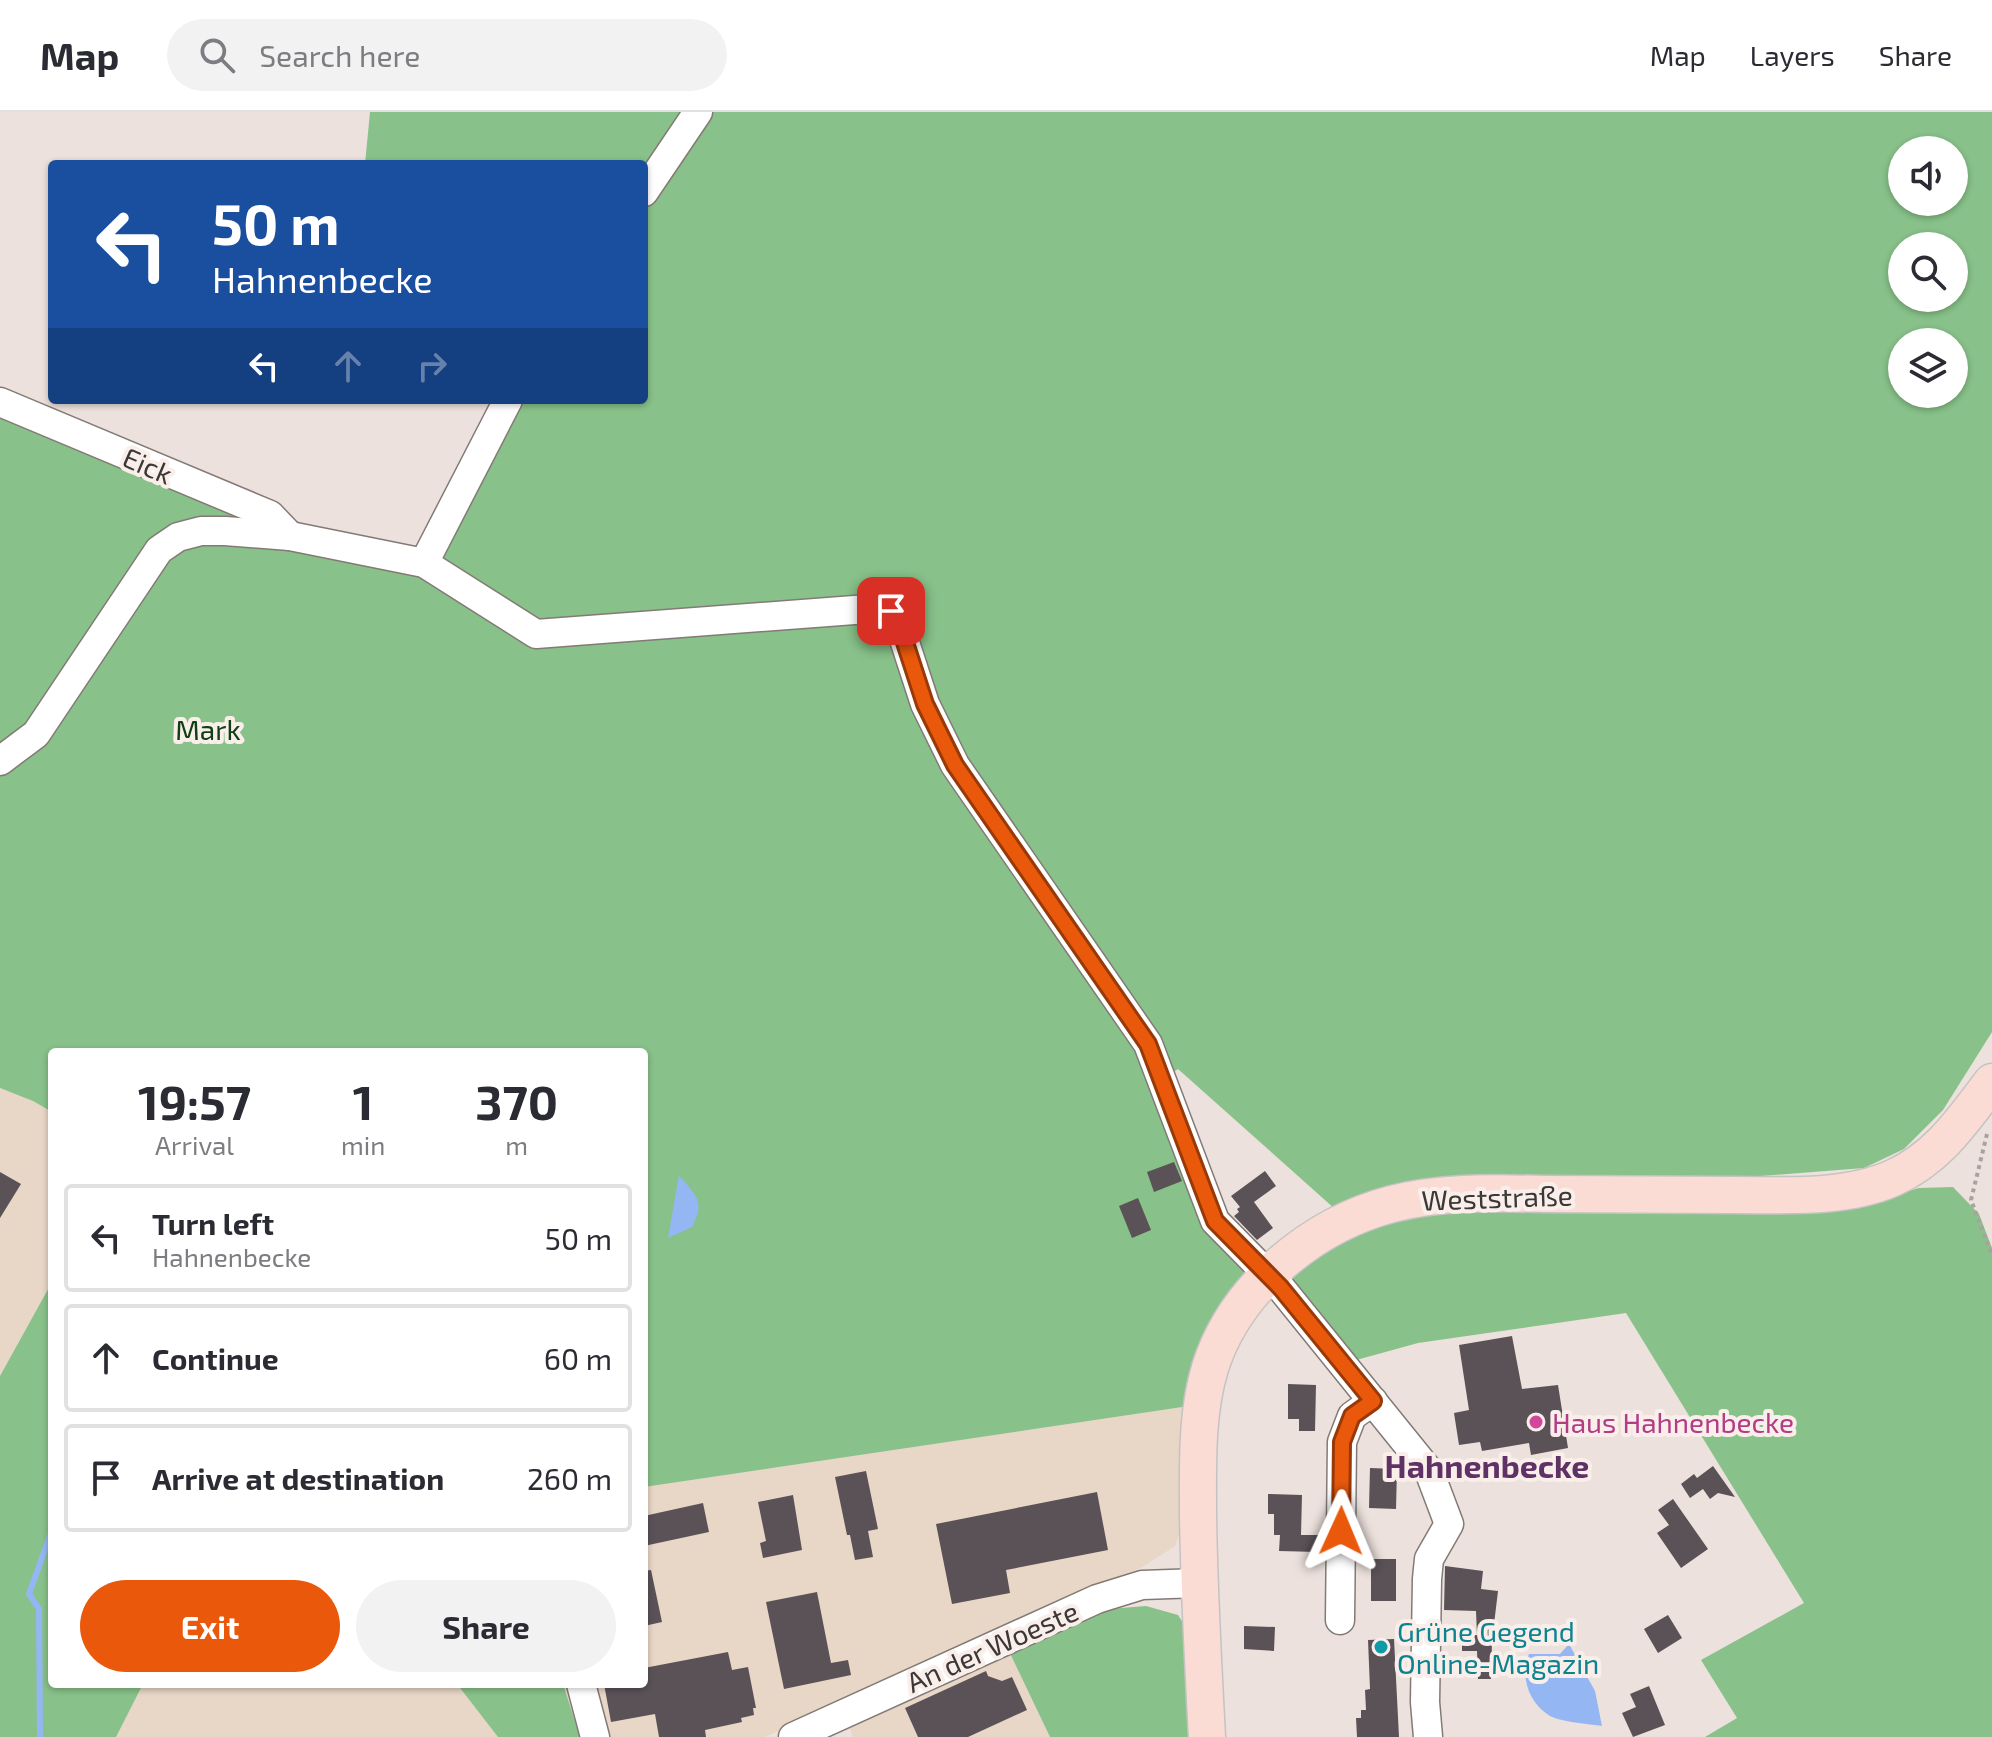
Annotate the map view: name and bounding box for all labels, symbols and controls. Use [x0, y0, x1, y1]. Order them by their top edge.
search box [167, 19, 727, 91]
text: Map [40, 32, 119, 78]
icon: search [195, 33, 239, 77]
text: Search here [259, 37, 420, 73]
text: Map [1650, 38, 1706, 72]
text: Layers [1750, 38, 1835, 72]
text: Share [1879, 38, 1952, 72]
map controls [1888, 136, 1968, 408]
button: sound [1888, 136, 1968, 216]
text: 50 m [212, 189, 340, 256]
icon: left [80, 192, 184, 296]
button: search [1888, 232, 1968, 312]
text: Hahnenbecke [212, 257, 432, 300]
button: layers [1888, 328, 1968, 408]
icon: left [242, 344, 286, 388]
icon: ahead [326, 344, 370, 388]
icon: right [410, 344, 454, 388]
street label: Eick [118, 439, 178, 491]
pin [857, 577, 925, 645]
icon: arrive [869, 589, 913, 633]
park label: Mark [175, 712, 241, 746]
text: 19:57 [138, 1072, 251, 1130]
text: 1 [353, 1072, 374, 1130]
text: 370 [475, 1072, 558, 1130]
text: Arrival [155, 1129, 234, 1160]
text: min [341, 1129, 385, 1160]
text: m [505, 1129, 528, 1160]
street label: Weststraße [1421, 1177, 1573, 1217]
text: Turn left [152, 1205, 274, 1241]
icon: left [84, 1216, 128, 1260]
text: 50 m [545, 1220, 612, 1256]
text: Hahnenbecke [152, 1241, 311, 1272]
icon: ahead [84, 1336, 128, 1380]
text: Continue [152, 1340, 279, 1376]
text: 60 m [544, 1340, 612, 1376]
place label: Haus Hahnenbecke [1552, 1405, 1794, 1439]
marker: Haus Hahnenbecke [1527, 1413, 1545, 1431]
district label: Hahnenbecke [1385, 1446, 1589, 1484]
icon: arrive [84, 1456, 128, 1500]
text: Arrive at destination [152, 1460, 444, 1496]
text: 260 m [527, 1460, 612, 1496]
position arrow [1299, 1489, 1383, 1573]
button: Exit [80, 1580, 340, 1672]
button: Share [356, 1580, 616, 1672]
street label: An der Woeste [901, 1593, 1083, 1699]
place label: Grüne Gegend Online-Magazin [1397, 1614, 1599, 1680]
marker: Grüne Gegend Online-Magazin [1372, 1638, 1390, 1656]

